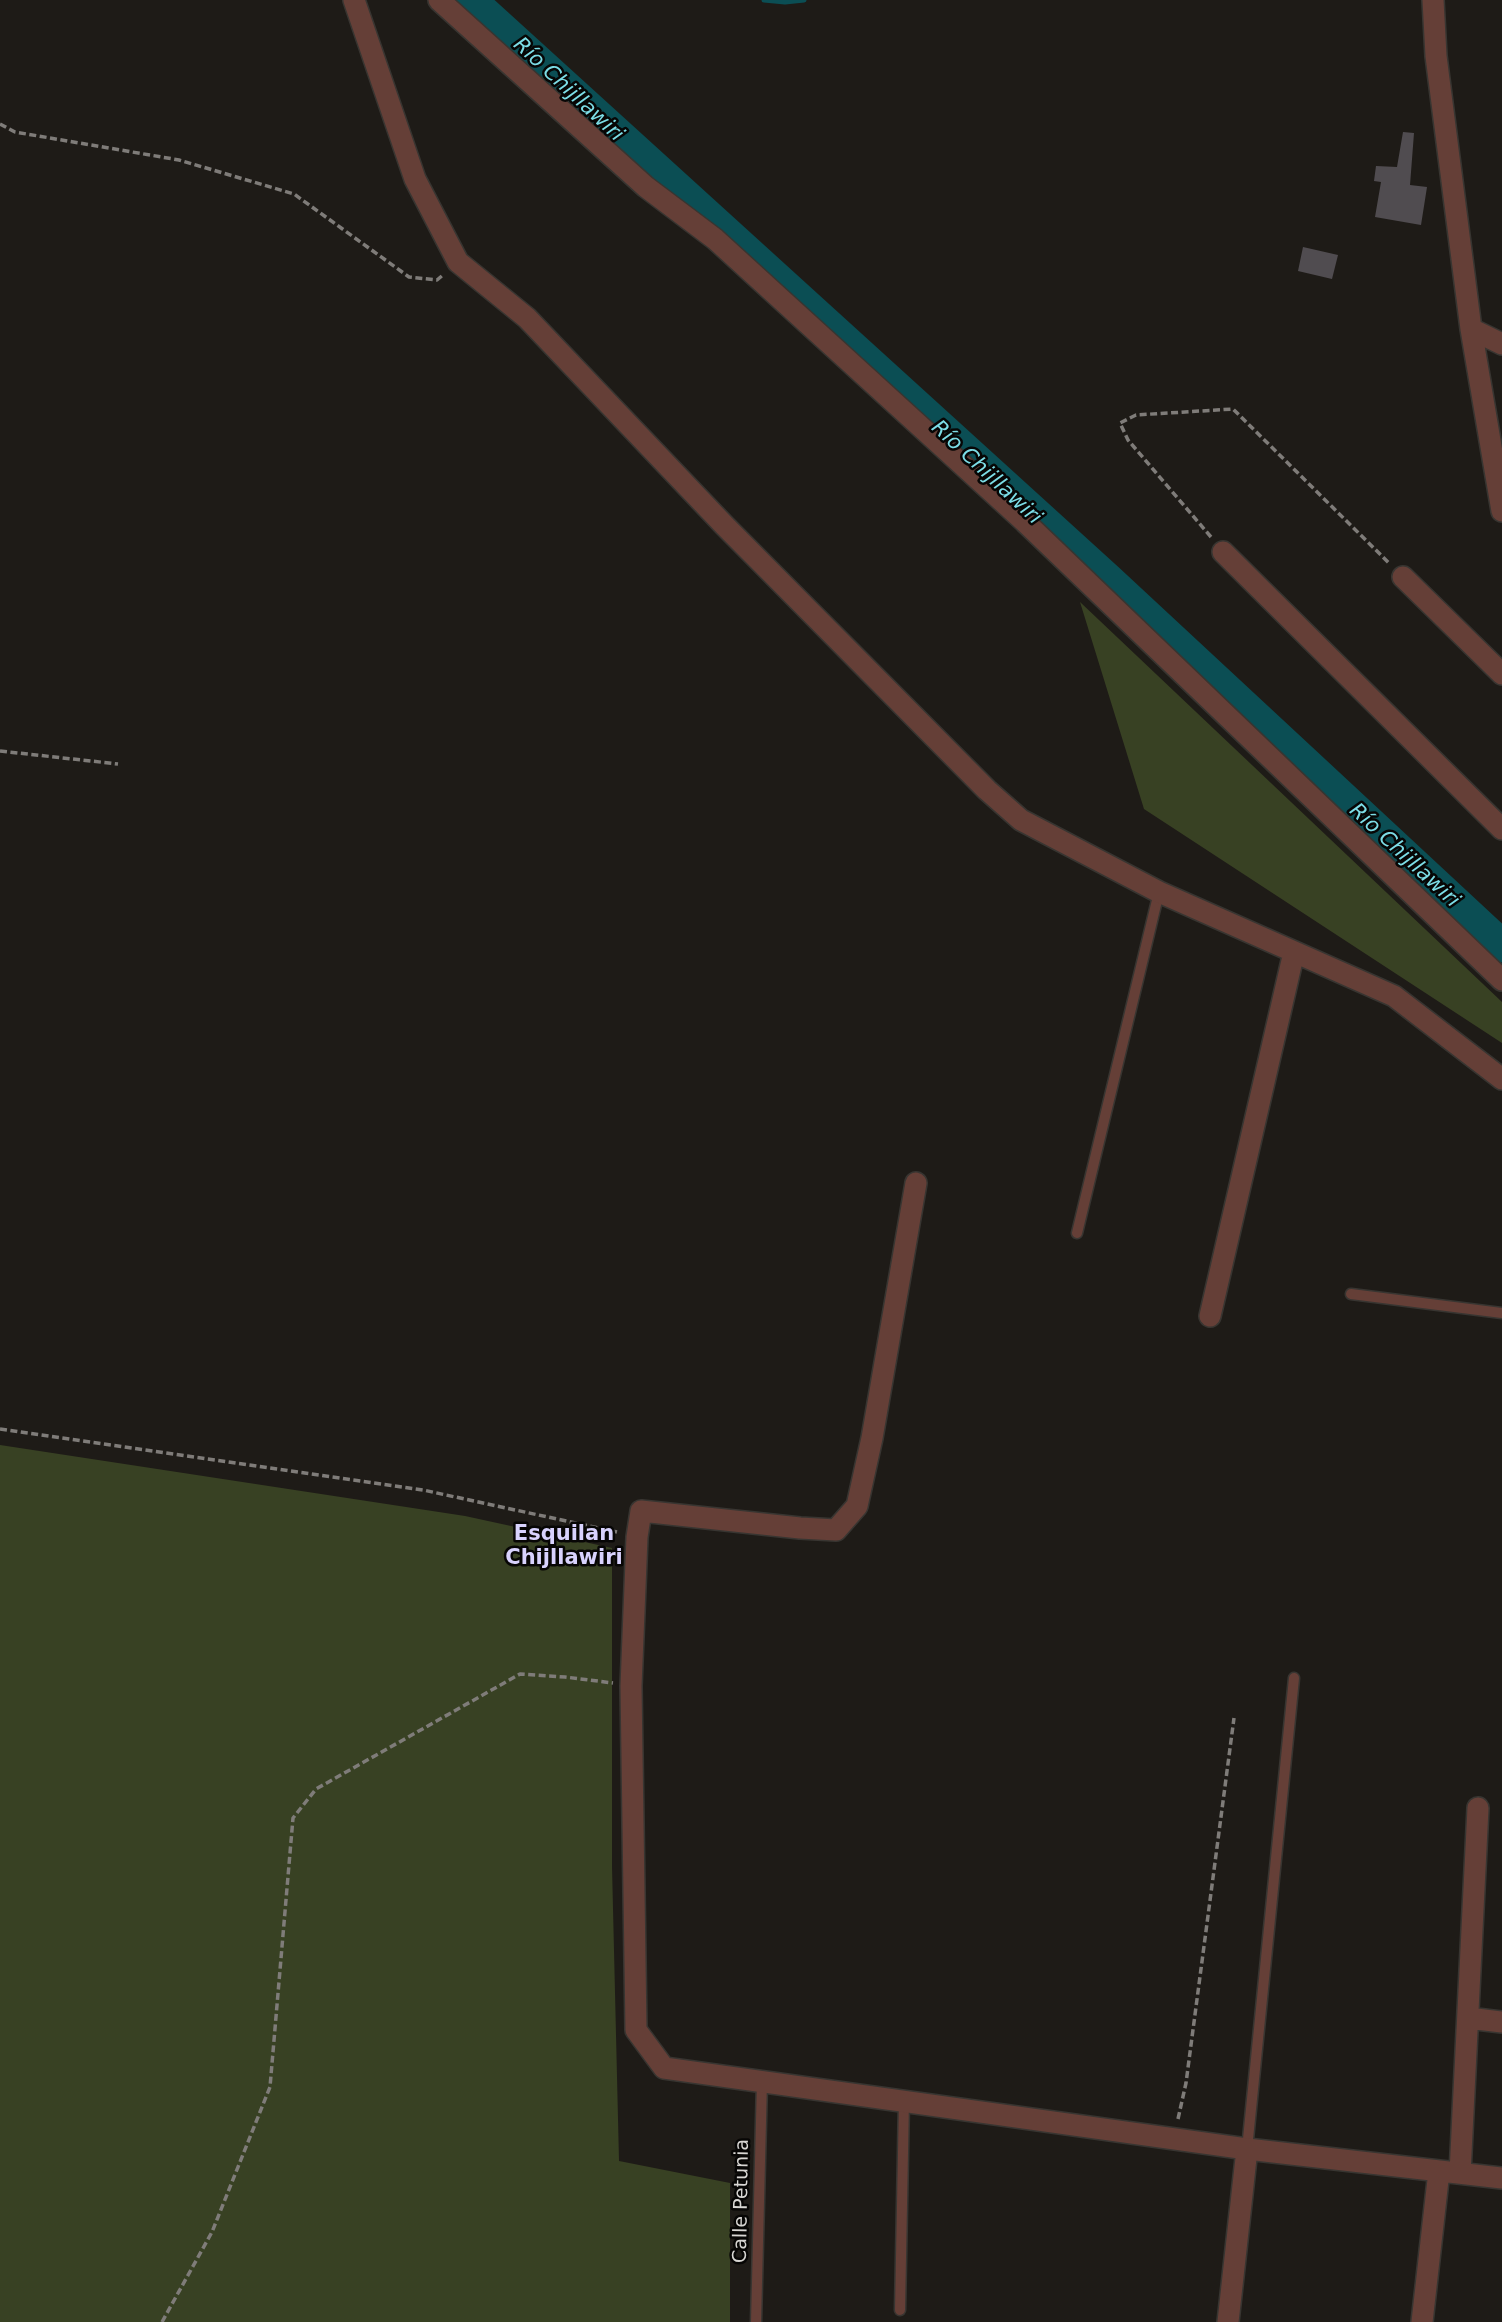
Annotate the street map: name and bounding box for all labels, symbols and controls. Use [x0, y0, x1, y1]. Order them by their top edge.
water label: Río Chijllawiri [508, 32, 628, 148]
water label: Río Chijllawiri [926, 415, 1046, 531]
water label: Río Chijllawiri [1344, 798, 1464, 914]
district label: Esquilan Chijllawiri [505, 1522, 623, 1572]
street label: Calle Petunia [730, 2139, 754, 2263]

